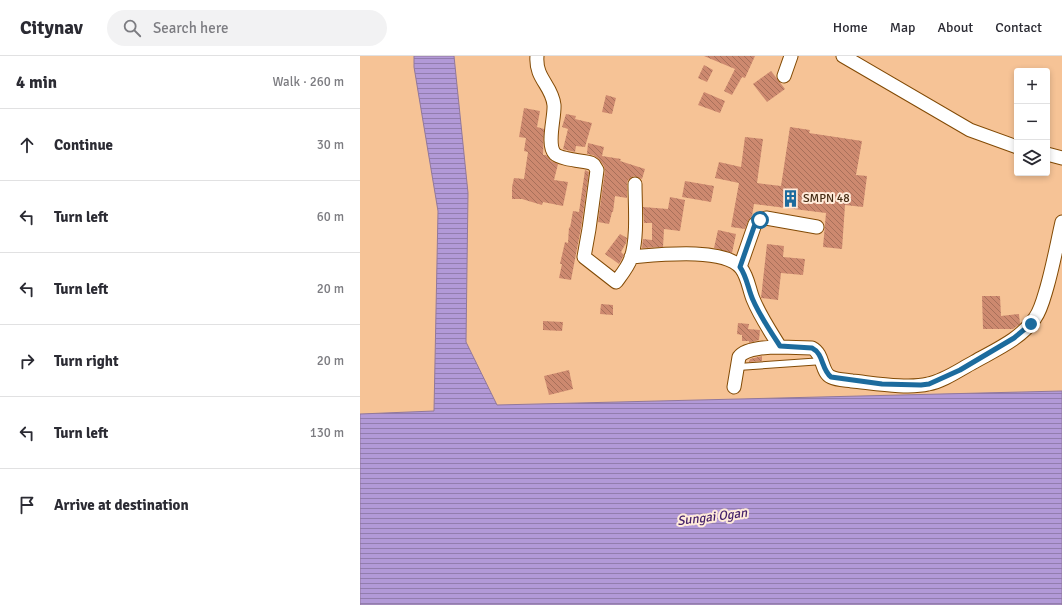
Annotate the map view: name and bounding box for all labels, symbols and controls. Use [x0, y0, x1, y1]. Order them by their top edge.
search box [107, 10, 387, 46]
text: Citynav [20, 16, 83, 40]
icon: search [121, 17, 143, 39]
text: Search here [153, 19, 229, 37]
text: Home [833, 19, 868, 36]
text: Map [890, 19, 915, 36]
text: About [937, 19, 973, 36]
text: Contact [995, 19, 1042, 36]
map controls [1014, 68, 1050, 176]
button: + [1014, 68, 1050, 104]
text: 4 min [16, 72, 57, 93]
text: Walk · 260 m [273, 74, 344, 90]
button: − [1014, 104, 1050, 140]
icon: ahead [16, 134, 38, 156]
text: Continue [54, 136, 113, 154]
text: 30 m [317, 137, 344, 153]
button: layers [1014, 140, 1050, 176]
building icon: SMPN 48 [780, 188, 800, 208]
place label: SMPN 48 [803, 191, 850, 206]
icon: left [16, 206, 38, 228]
text: Turn left [54, 208, 108, 226]
text: 60 m [317, 209, 344, 225]
route start [751, 211, 769, 229]
icon: left [16, 278, 38, 300]
text: Turn left [54, 280, 108, 298]
text: 20 m [317, 281, 344, 297]
route end [1022, 315, 1040, 333]
icon: right [16, 350, 38, 372]
text: Turn right [54, 352, 119, 370]
text: 20 m [317, 353, 344, 369]
icon: left [16, 422, 38, 444]
text: Turn left [54, 424, 108, 442]
text: 130 m [310, 425, 344, 441]
icon: arrive [16, 494, 38, 516]
text: Arrive at destination [54, 496, 189, 514]
water label: Sungai Ogan [676, 505, 749, 529]

